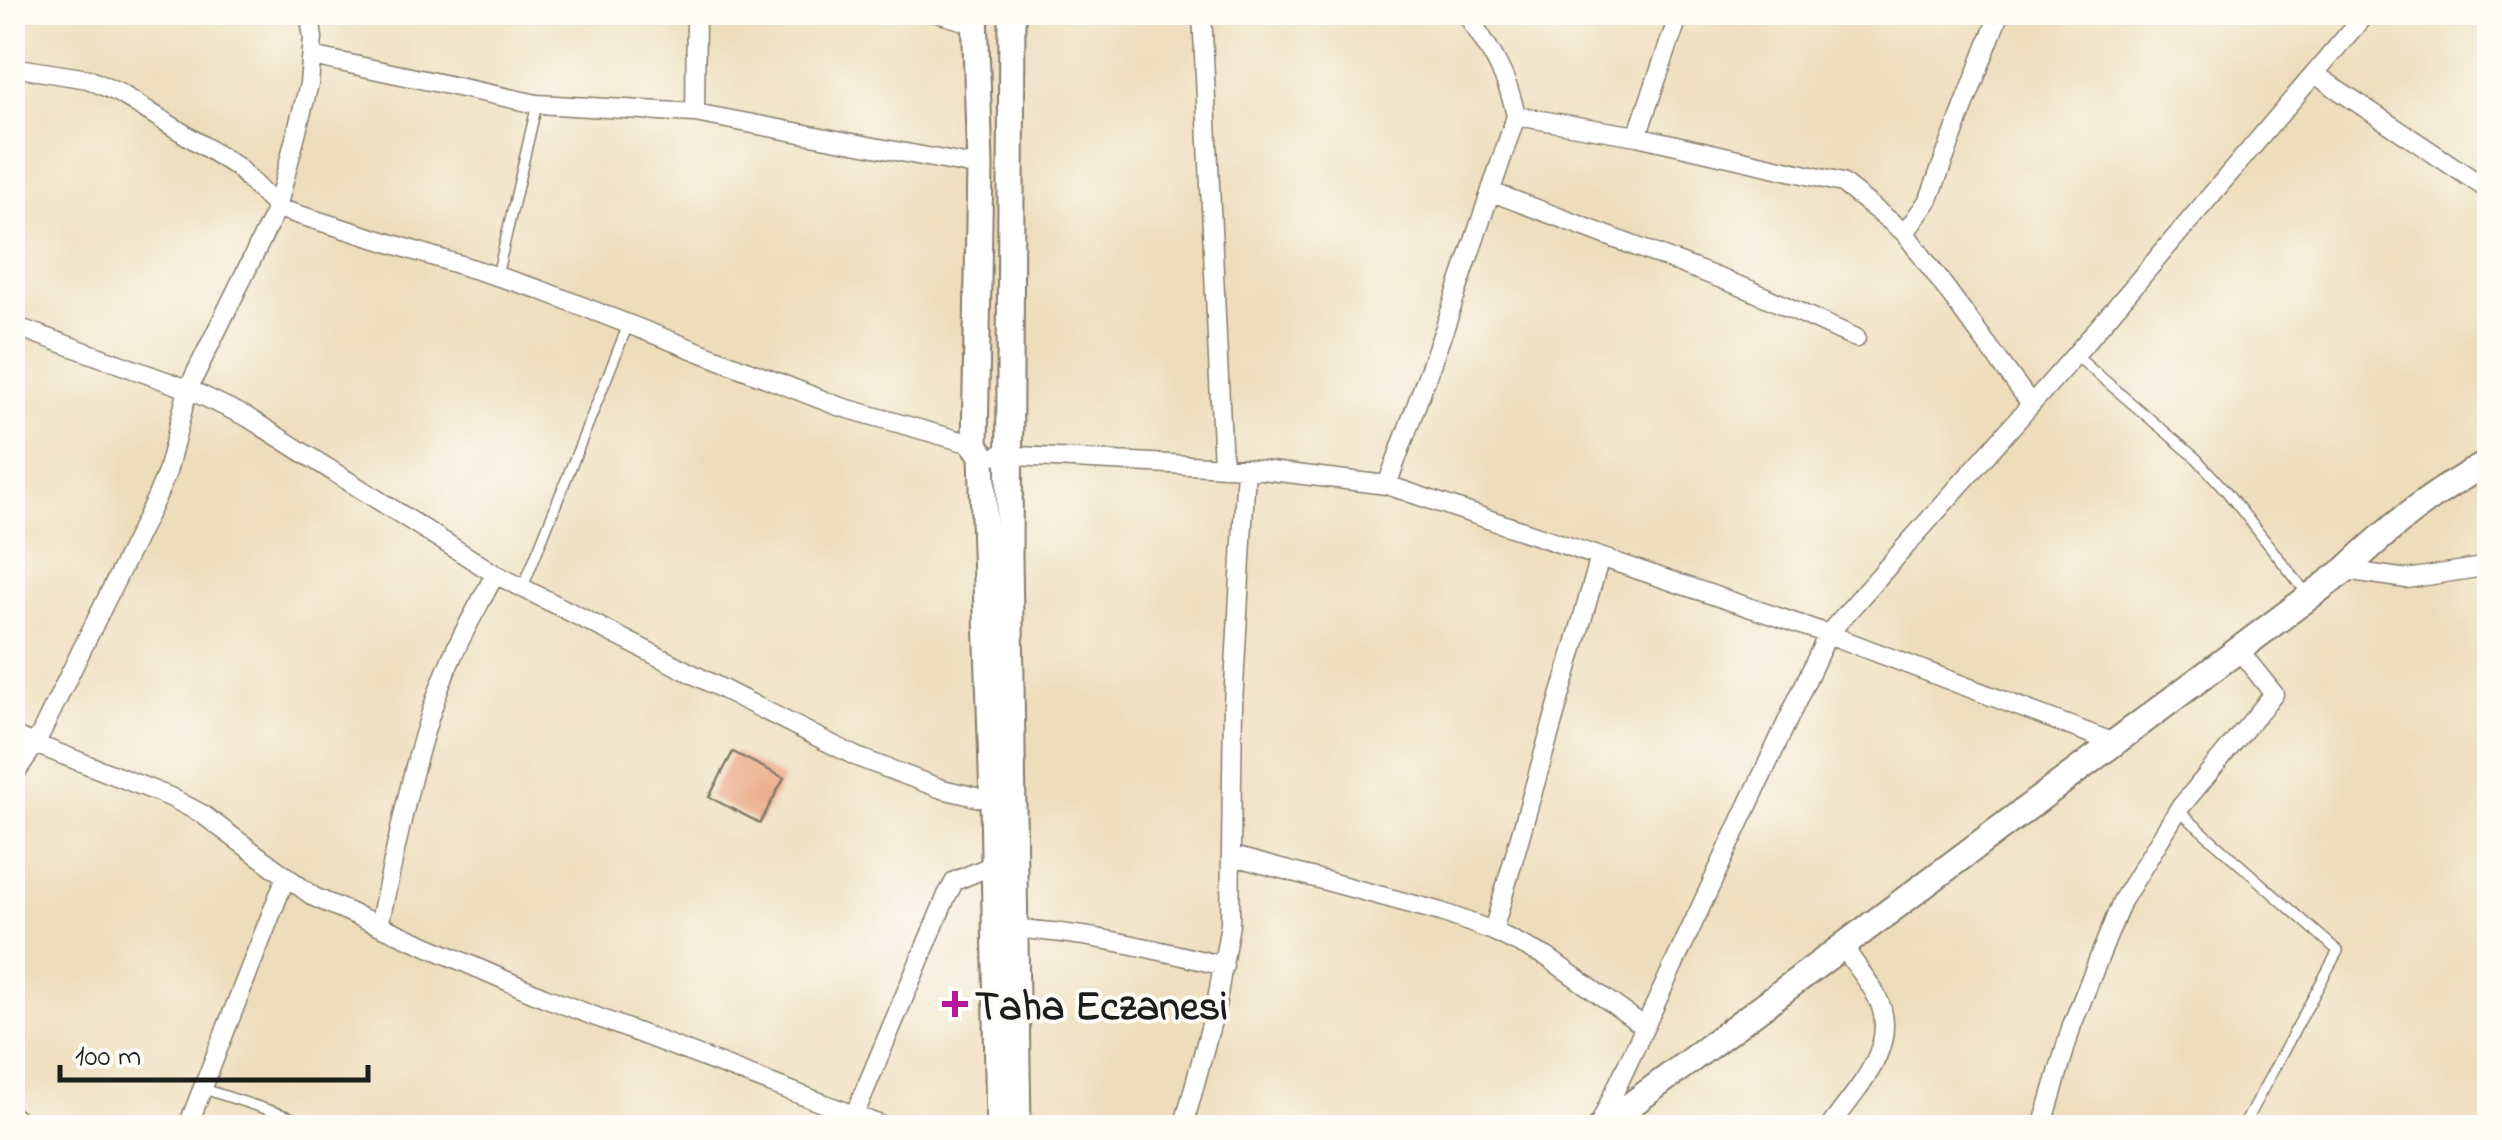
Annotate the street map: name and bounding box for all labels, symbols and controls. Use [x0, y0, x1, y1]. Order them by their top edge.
place label: Taha Eczanesi [975, 978, 1228, 1039]
marker: Taha Eczanesi [944, 993, 966, 1015]
scale bar [60, 1020, 368, 1082]
text: 100 m [75, 1036, 141, 1080]

